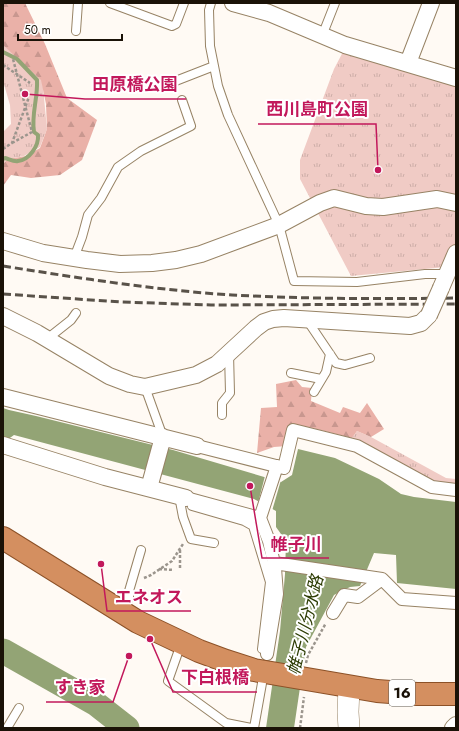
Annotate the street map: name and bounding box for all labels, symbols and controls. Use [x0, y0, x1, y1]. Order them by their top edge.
scale bar [18, 16, 122, 42]
text: 50 m [24, 21, 51, 39]
callout: 田原橋公園 [85, 70, 186, 99]
text: 田原橋公園 [93, 72, 178, 96]
callout: 西川島町公園 [258, 95, 376, 124]
text: 西川島町公園 [266, 97, 368, 121]
callout: 帷子川 [262, 529, 329, 558]
text: 帷子川 [271, 532, 322, 556]
water label: 帷子川分水路 [281, 571, 329, 677]
callout: エネオス [107, 582, 191, 611]
text: エネオス [115, 585, 183, 609]
callout: 下白根橋 [173, 663, 257, 692]
text: 下白根橋 [181, 665, 250, 689]
callout: すき家 [46, 673, 113, 702]
text: すき家 [55, 675, 106, 699]
road number: 16 [389, 680, 415, 706]

